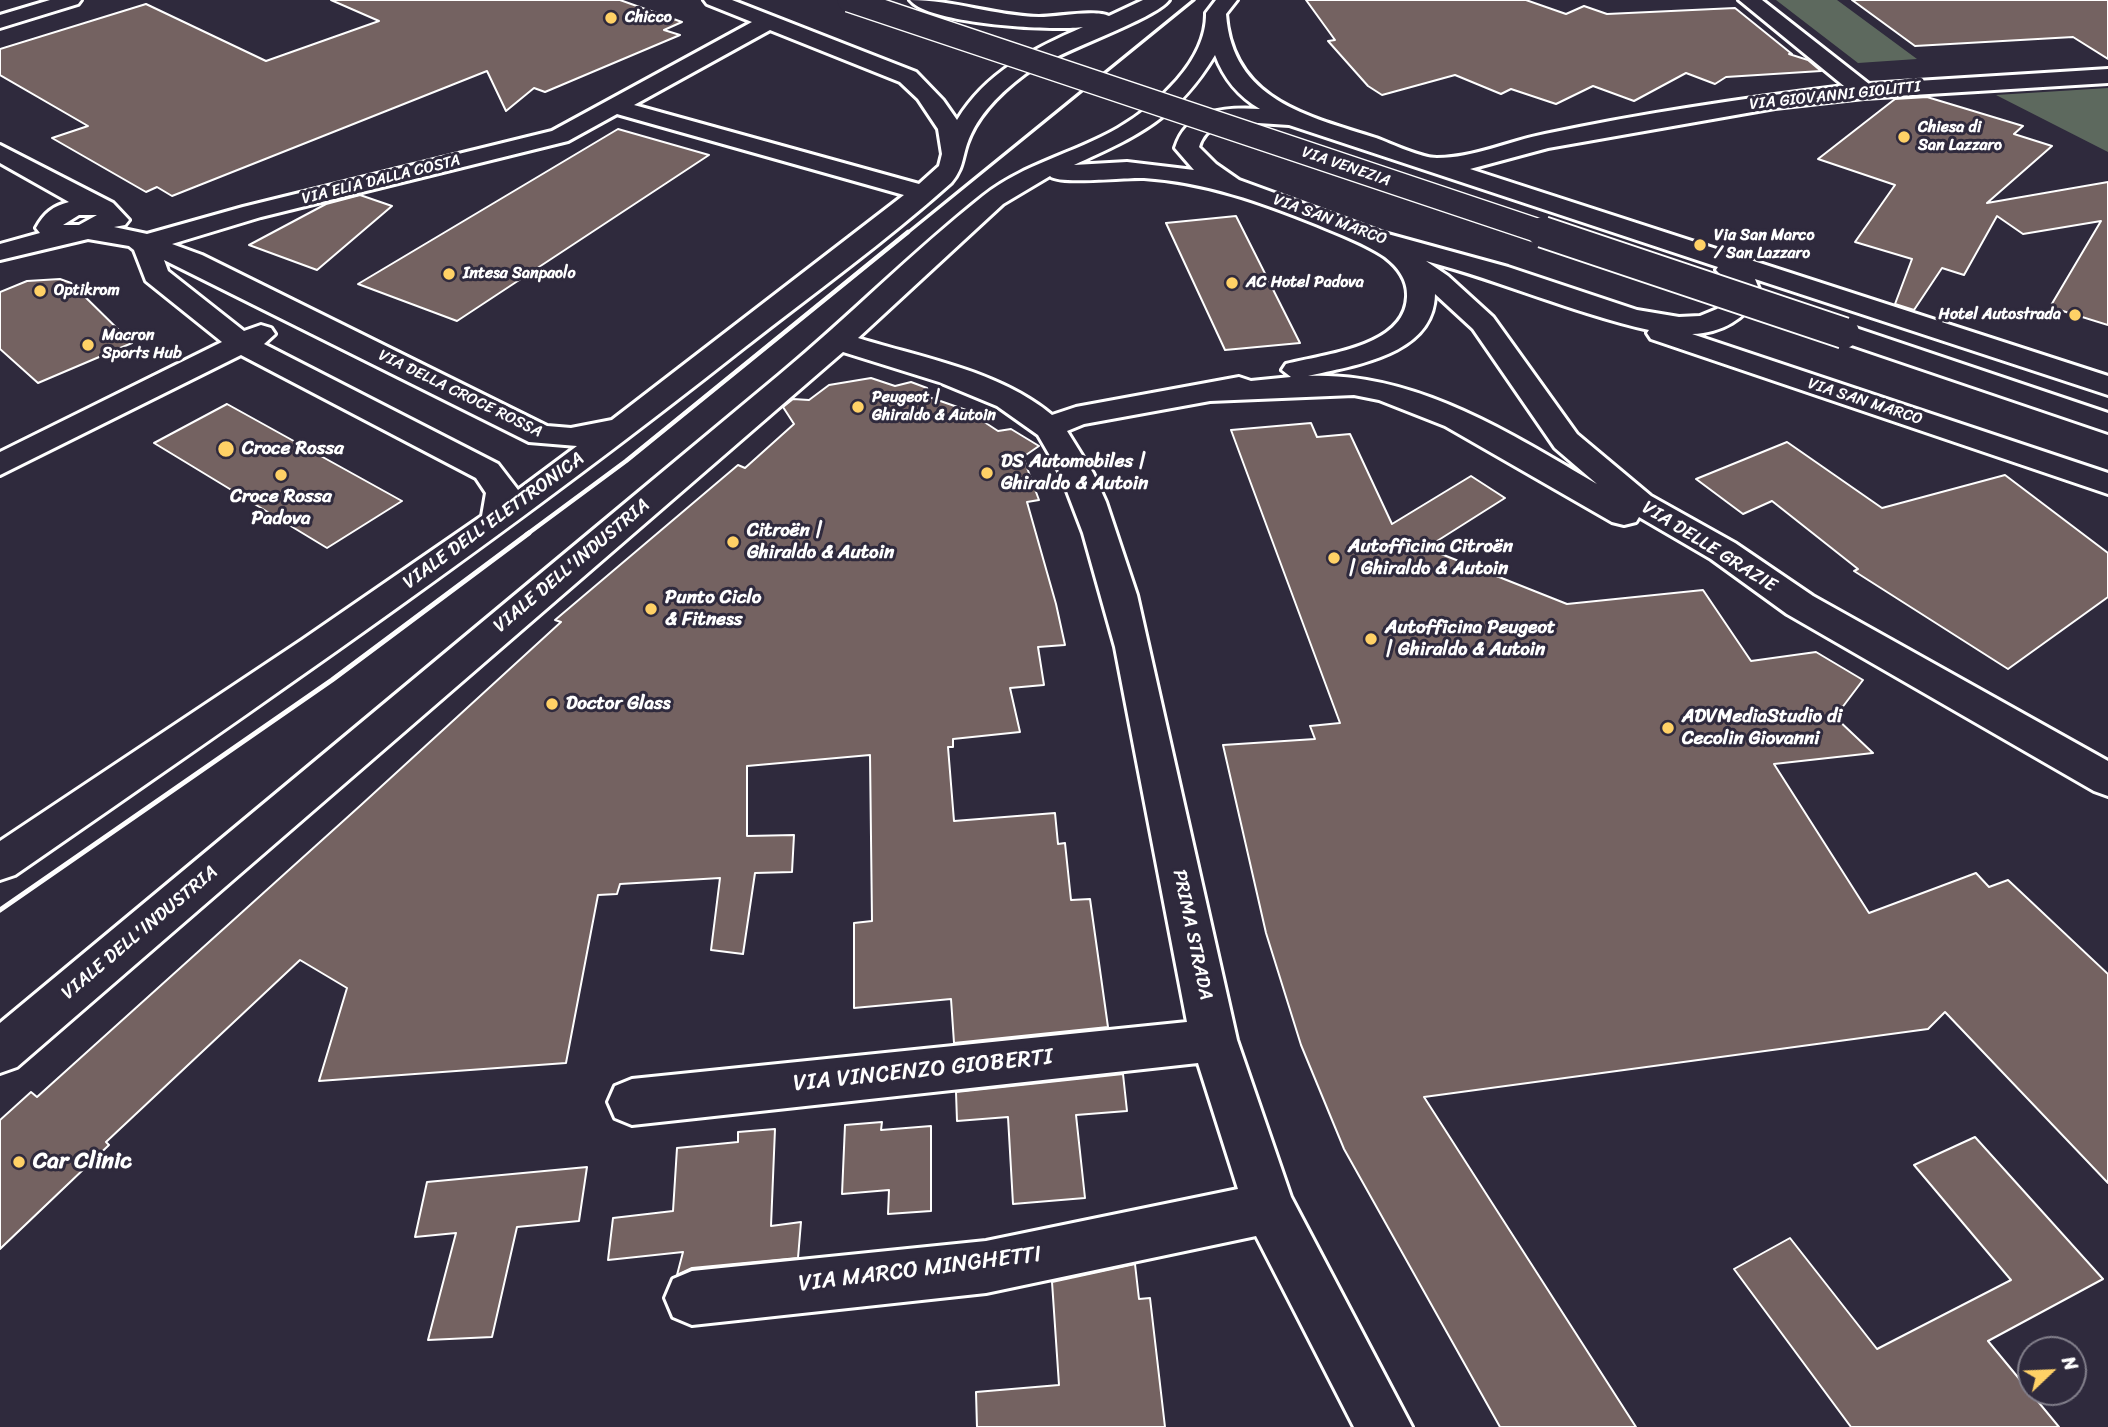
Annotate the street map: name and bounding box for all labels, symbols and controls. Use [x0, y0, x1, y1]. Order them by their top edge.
place label: Chicco [625, 8, 672, 28]
marker: Chicco [603, 10, 619, 26]
street label: VIA GIOVANNI GIOLITTI [1748, 77, 1922, 115]
place label: Chiesa di San Lazzaro [1918, 118, 2002, 156]
marker: Chiesa di San Lazzaro [1896, 129, 1912, 145]
street label: VIA VENEZIA [1299, 143, 1393, 191]
street label: VIA ELIA DALLA COSTA [300, 151, 462, 209]
street label: VIA SAN MARCO [1271, 191, 1389, 249]
place label: Via San Marco / San Lazzaro [1714, 226, 1815, 264]
marker: Via San Marco / San Lazzaro [1692, 237, 1708, 253]
place label: Intesa Sanpaolo [463, 264, 576, 284]
marker: Intesa Sanpaolo [441, 266, 457, 282]
place label: AC Hotel Padova [1246, 273, 1364, 293]
marker: AC Hotel Padova [1224, 275, 1240, 291]
place label: Optikrom [54, 281, 120, 301]
marker: Optikrom [32, 283, 48, 299]
place label: Hotel Autostrada [1939, 305, 2061, 325]
marker: Hotel Autostrada [2067, 307, 2083, 323]
place label: Macron Sports Hub [102, 326, 182, 364]
marker: Macron Sports Hub [80, 337, 96, 353]
street label: VIA DELLA CROCE ROSSA [375, 346, 545, 442]
street label: VIA SAN MARCO [1805, 374, 1925, 430]
place label: Peugeot | Ghiraldo & Autoin [872, 388, 996, 426]
marker: Peugeot | Ghiraldo & Autoin [850, 399, 866, 415]
place label: Croce Rossa [242, 438, 344, 460]
marker: Croce Rossa [216, 439, 236, 459]
street label: VIALE DELL'ELETTRONICA [399, 448, 589, 594]
place label: DS Automobiles | Ghiraldo & Autoin [1001, 451, 1148, 495]
marker: DS Automobiles | Ghiraldo & Autoin [979, 465, 995, 481]
marker: Croce Rossa Padova [273, 467, 289, 483]
place label: Croce Rossa Padova [230, 486, 332, 530]
street label: VIALE DELL'INDUSTRIA [489, 494, 655, 638]
street label: VIA DELLE GRAZIE [1638, 496, 1780, 598]
place label: Citroën | Ghiraldo & Autoin [747, 520, 894, 564]
marker: Citroën | Ghiraldo & Autoin [725, 534, 741, 550]
place label: Autofficina Citroën | Ghiraldo & Autoin [1348, 536, 1513, 580]
marker: Autofficina Citroën | Ghiraldo & Autoin [1326, 550, 1342, 566]
place label: Punto Ciclo & Fitness [665, 587, 762, 631]
marker: Punto Ciclo & Fitness [643, 601, 659, 617]
place label: Autofficina Peugeot | Ghiraldo & Autoin [1385, 617, 1555, 661]
marker: Autofficina Peugeot | Ghiraldo & Autoin [1363, 631, 1379, 647]
place label: Doctor Glass [566, 693, 670, 715]
marker: Doctor Glass [544, 696, 560, 712]
place label: ADVMediaStudio di Cecolin Giovanni [1682, 706, 1842, 750]
marker: ADVMediaStudio di Cecolin Giovanni [1660, 720, 1676, 736]
street label: VIALE DELL'INDUSTRIA [57, 861, 223, 1005]
street label: PRIMA STRADA [1167, 868, 1217, 1002]
street label: VIA VINCENZO GIOBERTI [792, 1044, 1054, 1098]
place label: Car Clinic [33, 1148, 132, 1176]
marker: Car Clinic [11, 1154, 27, 1170]
street label: VIA MARCO MINGHETTI [797, 1241, 1043, 1299]
north arrow [2017, 1336, 2087, 1406]
text: N [2052, 1351, 2088, 1376]

